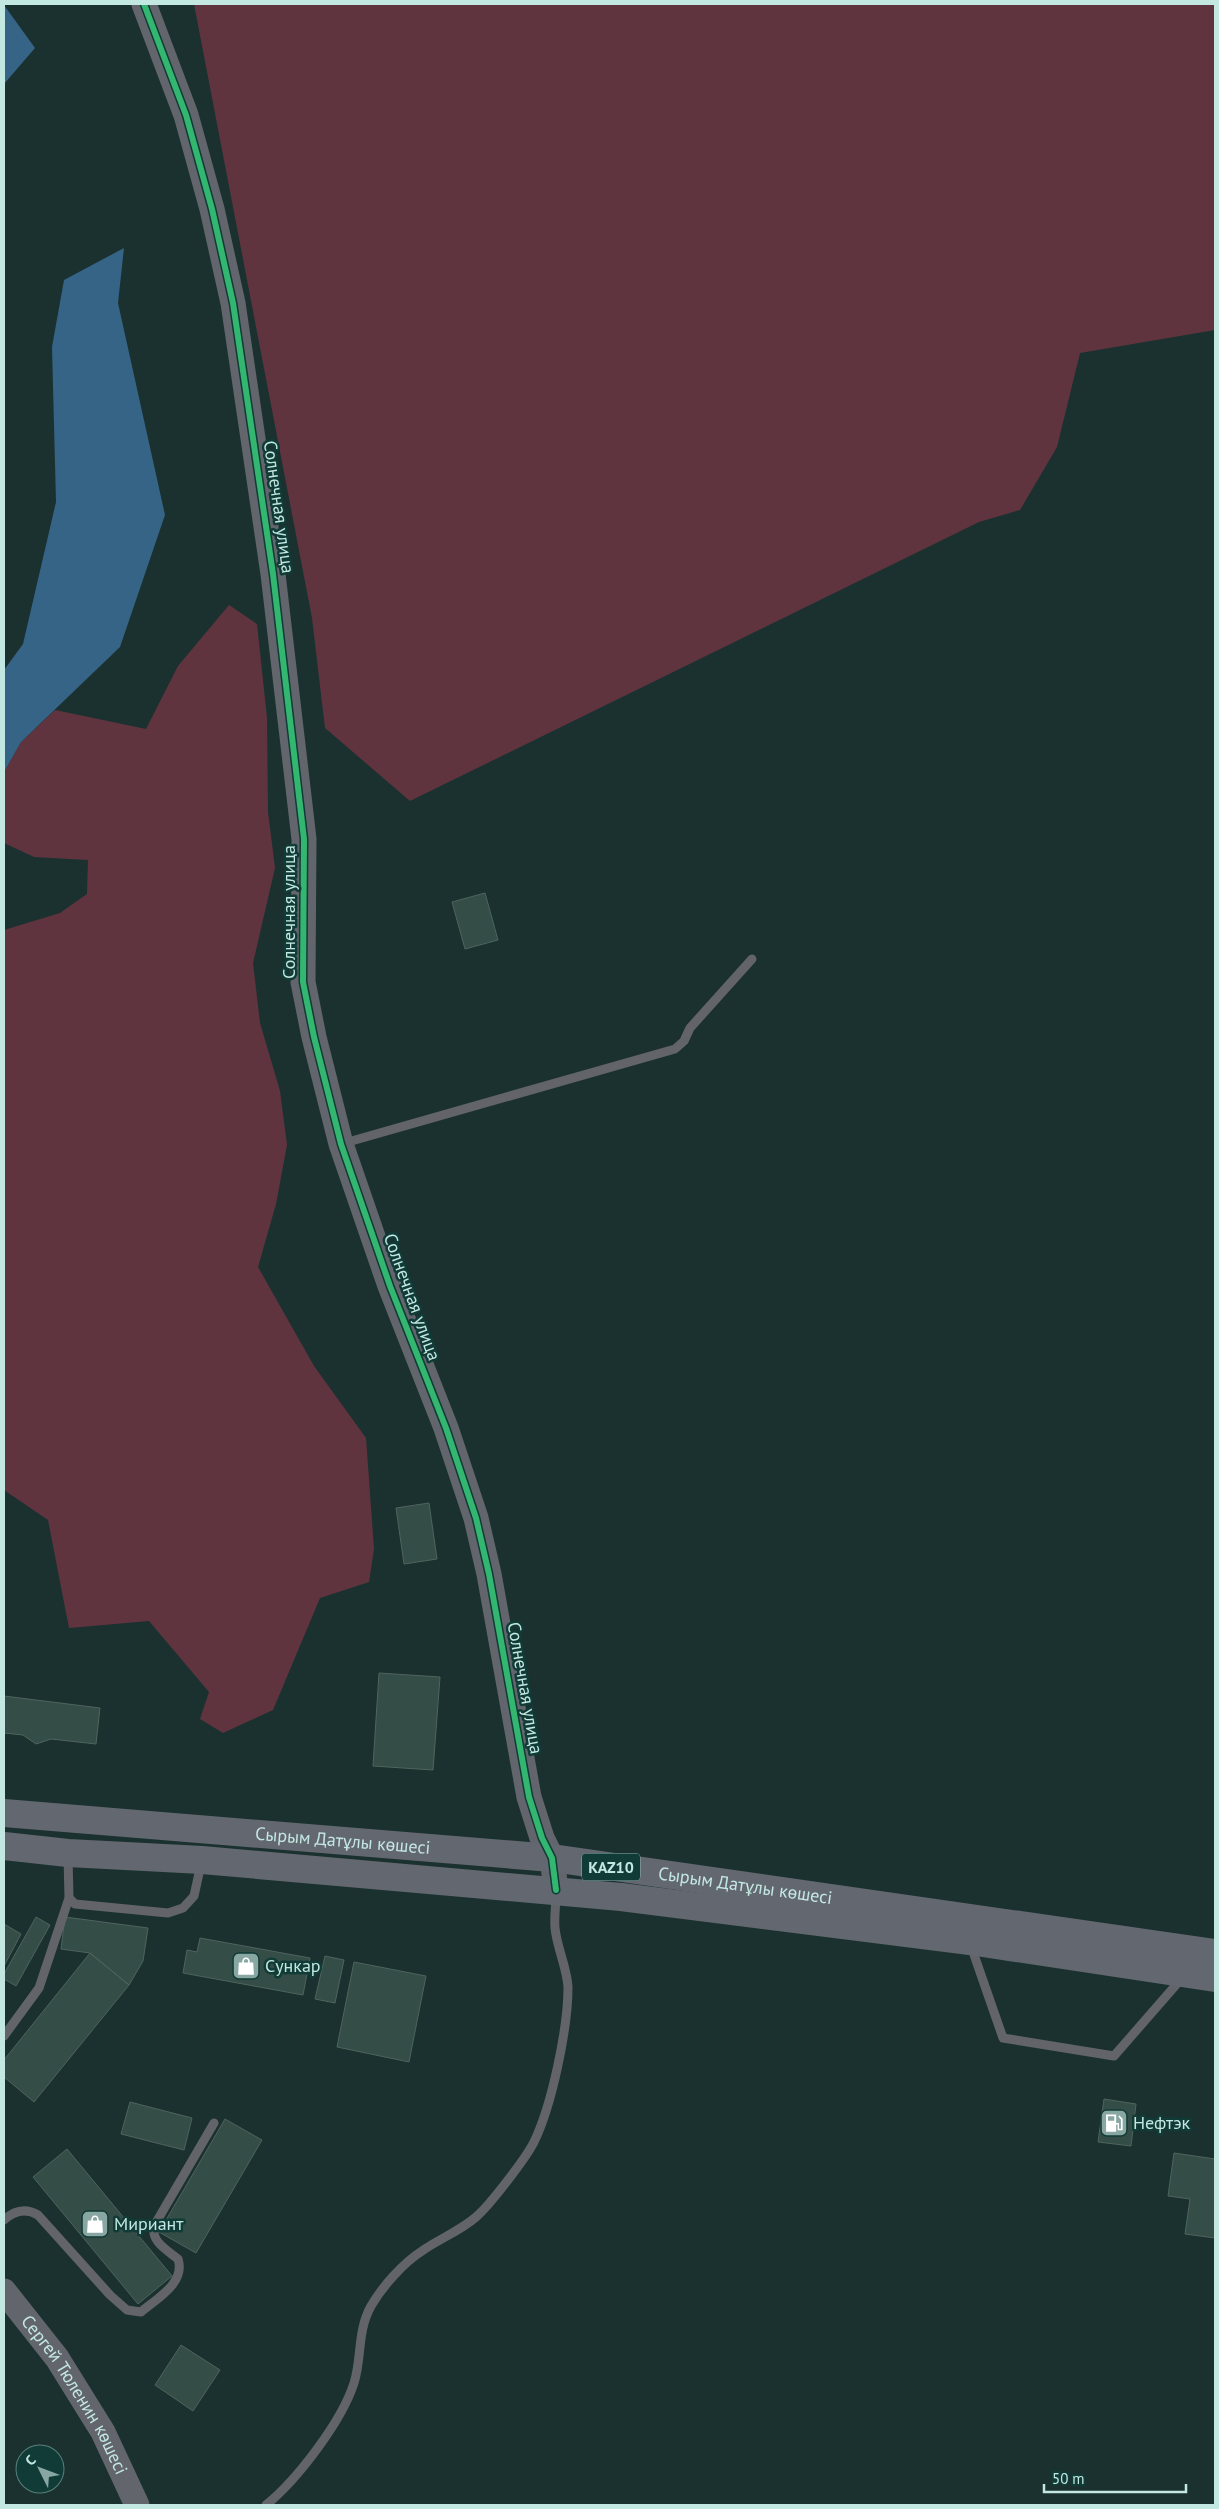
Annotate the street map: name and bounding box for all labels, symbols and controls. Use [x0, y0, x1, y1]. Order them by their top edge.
street label: Солнечная улица [259, 439, 300, 575]
street label: Солнечная улица [277, 845, 300, 979]
street label: Солнечная улица [379, 1230, 446, 1364]
street label: Солнечная улица [503, 1620, 548, 1756]
street label: Сырым Датұлы көшесі [254, 1822, 431, 1859]
road number: KAZ10 [582, 1854, 640, 1880]
street label: Сырым Датұлы көшесі [657, 1861, 834, 1909]
shop icon: Сункар [231, 1951, 261, 1981]
place label: Сункар [265, 1954, 321, 1977]
fuel station icon: Нефтэк [1099, 2108, 1129, 2138]
place label: Нефтэк [1133, 2111, 1191, 2134]
shop icon: Мириант [80, 2209, 110, 2239]
place label: Мириант [114, 2212, 184, 2235]
street label: Сергей Тюленин көшесі [15, 2312, 131, 2480]
north arrow [15, 2444, 65, 2494]
scale bar [1044, 2462, 1186, 2494]
text: 50 m [1052, 2469, 1085, 2488]

